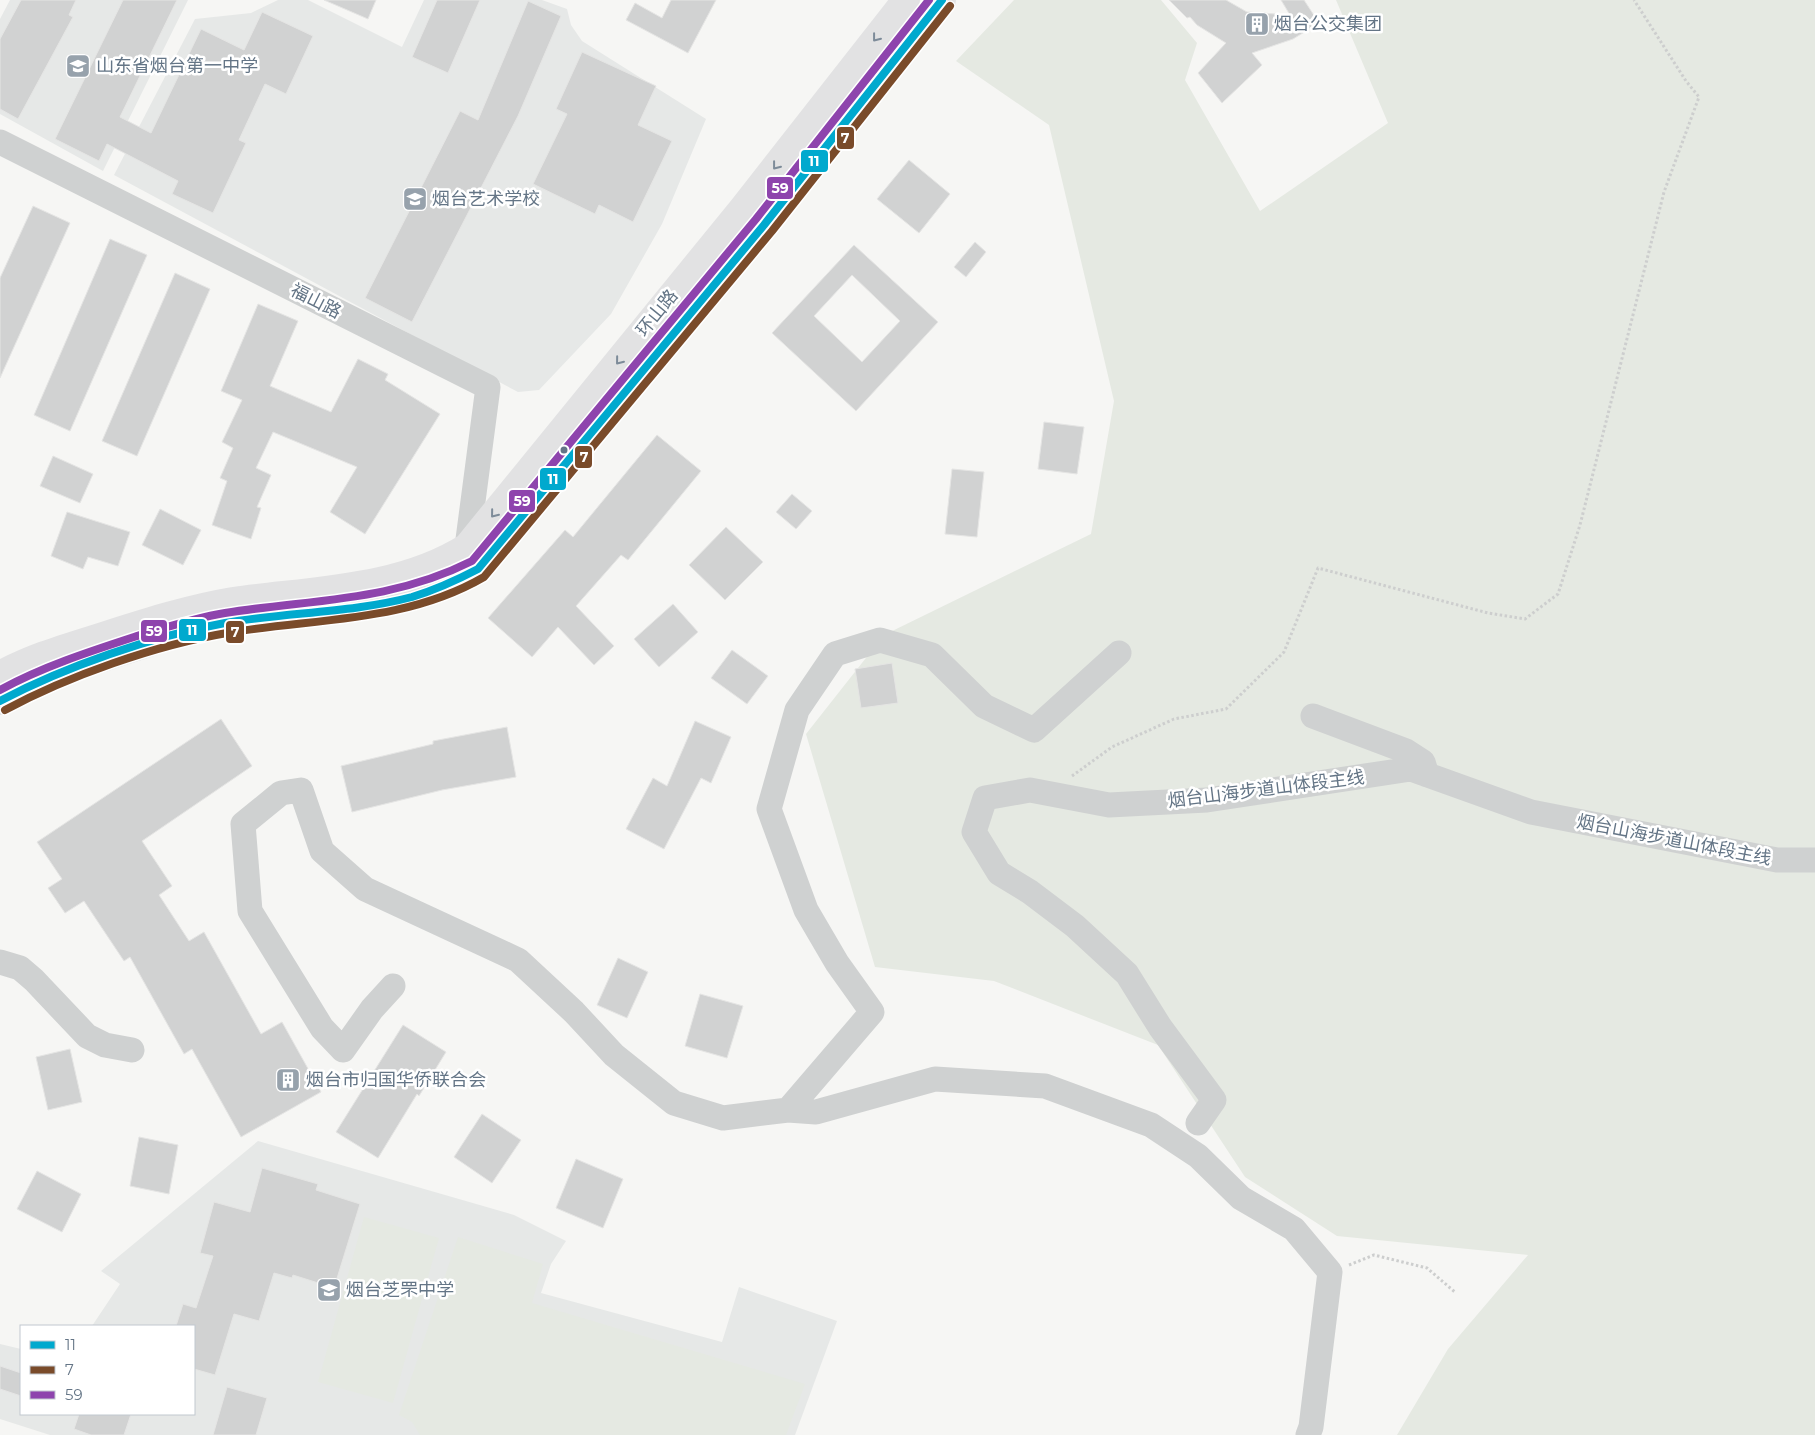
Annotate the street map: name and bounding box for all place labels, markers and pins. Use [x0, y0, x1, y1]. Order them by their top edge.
building icon: 烟台公交集团 [1244, 11, 1270, 37]
place label: 烟台公交集团 [1274, 13, 1382, 35]
school or university icon: 山东省烟台第一中学 [65, 53, 91, 79]
place label: 山东省烟台第一中学 [96, 55, 258, 77]
school or university icon: 烟台艺术学校 [402, 186, 428, 212]
place label: 烟台艺术学校 [432, 188, 540, 210]
unlabelled marker [559, 445, 569, 455]
building icon: 烟台市归国华侨联合会 [275, 1067, 301, 1093]
place label: 烟台市归国华侨联合会 [306, 1069, 486, 1091]
school or university icon: 烟台芝罘中学 [316, 1277, 342, 1303]
place label: 烟台芝罘中学 [346, 1279, 454, 1301]

